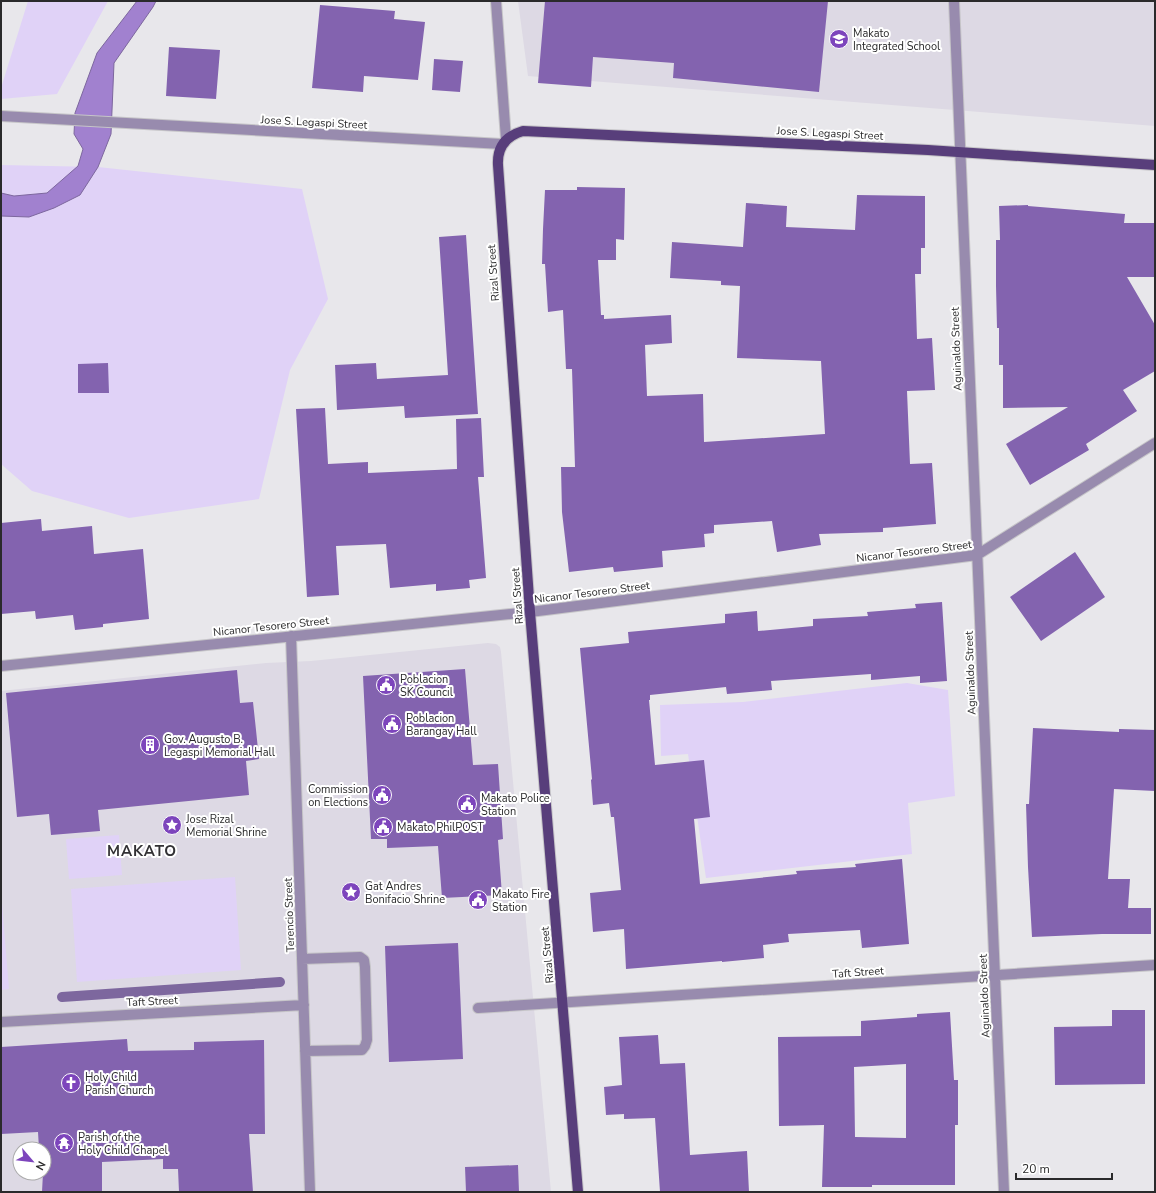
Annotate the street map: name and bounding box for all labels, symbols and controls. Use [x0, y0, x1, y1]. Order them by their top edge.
place label: Makato Integrated School [853, 26, 941, 54]
school or university icon: Makato Integrated School [828, 28, 850, 50]
street label: Jose S. Legaspi Street [259, 112, 368, 133]
street label: Jose S. Legaspi Street [775, 123, 884, 144]
street label: Rizal Street [484, 244, 503, 302]
street label: Aguinaldo Street [948, 307, 965, 391]
street label: Nicanor Tesorero Street [855, 537, 973, 566]
street label: Rizal Street [508, 567, 527, 625]
street label: Nicanor Tesorero Street [533, 578, 651, 607]
street label: Nicanor Tesorero Street [212, 613, 330, 640]
street label: Aguinaldo Street [962, 631, 979, 715]
place label: Poblacion SK Council [400, 672, 454, 700]
public building icon: Poblacion SK Council [375, 674, 397, 696]
place label: Poblacion Barangay Hall [406, 711, 477, 739]
public building icon: Poblacion Barangay Hall [381, 713, 403, 735]
place label: Gov. Augusto B. Legaspi Memorial Hall [164, 732, 276, 760]
building icon: Gov. Augusto B. Legaspi Memorial Hall [139, 734, 161, 756]
place label: Commission on Elections [308, 782, 368, 810]
public building icon: Commission on Elections [371, 784, 393, 806]
place label: Makato Police Station [481, 791, 550, 819]
public building icon: Makato Police Station [456, 793, 478, 815]
place label: Jose Rizal Memorial Shrine [185, 812, 267, 840]
place icon: Jose Rizal Memorial Shrine [161, 814, 183, 836]
public building icon: Makato PhilPOST [372, 816, 394, 838]
place label: Makato PhilPOST [397, 820, 484, 835]
district label: MAKATO [107, 841, 177, 861]
street label: Terencio Street [281, 877, 298, 952]
place label: Gat Andres Bonifacio Shrine [365, 879, 445, 907]
place icon: Gat Andres Bonifacio Shrine [340, 881, 362, 903]
place label: Makato Fire Station [492, 887, 550, 915]
public building icon: Makato Fire Station [467, 889, 489, 911]
street label: Rizal Street [538, 926, 557, 984]
street label: Aguinaldo Street [976, 954, 993, 1038]
street label: Taft Street [832, 963, 884, 982]
street label: Taft Street [126, 993, 178, 1010]
place label: Holy Child Parish Church [85, 1070, 153, 1098]
church icon: Holy Child Parish Church [60, 1072, 82, 1094]
place label: Parish of the Holy Child Chapel [78, 1130, 168, 1158]
temple icon: Parish of the Holy Child Chapel [53, 1132, 75, 1154]
north arrow [12, 1141, 52, 1181]
scale bar [1016, 1155, 1112, 1181]
text: N [32, 1158, 49, 1173]
text: 20 m [1022, 1161, 1050, 1177]

